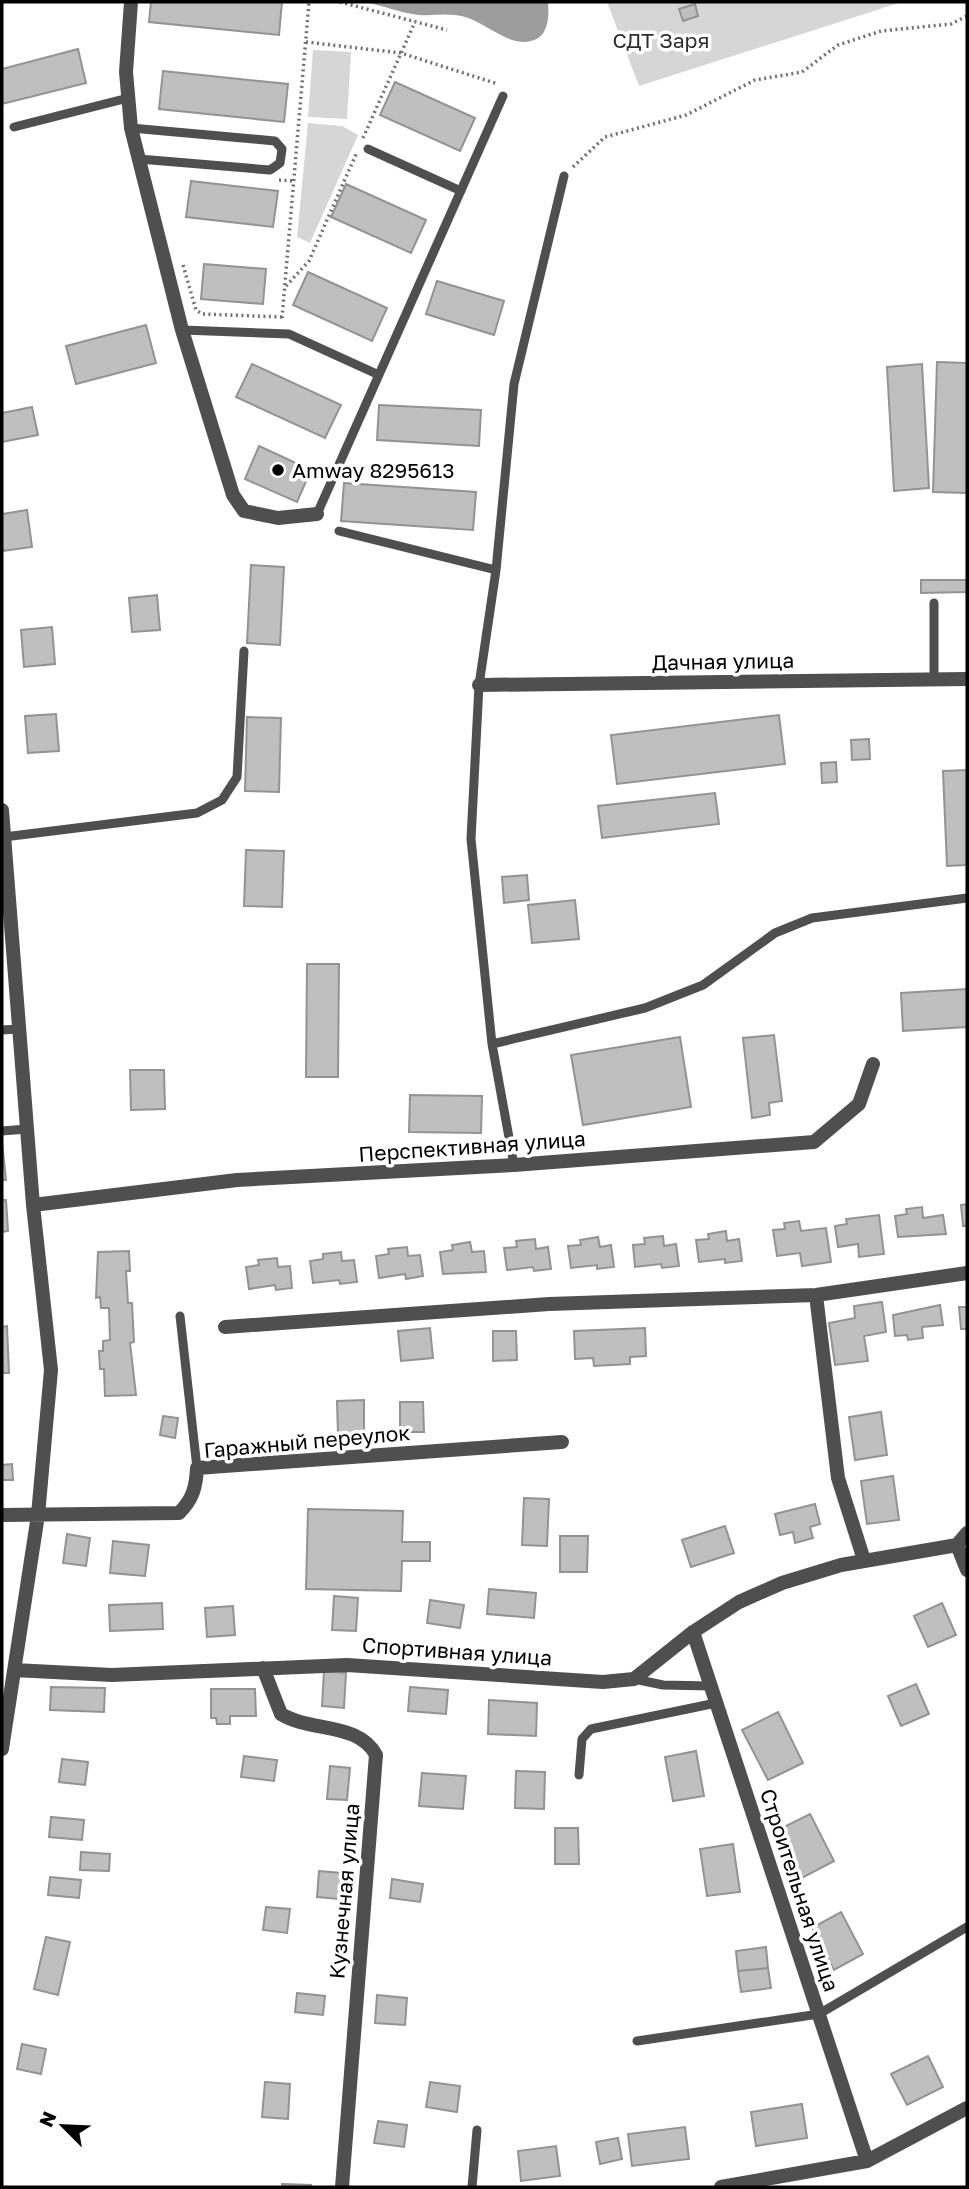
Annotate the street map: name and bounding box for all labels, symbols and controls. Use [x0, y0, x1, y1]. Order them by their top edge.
park label: СДТ Заря [612, 27, 710, 53]
place label: Amway 8295613 [292, 457, 455, 483]
marker: Amway 8295613 [270, 462, 286, 478]
street label: Дачная улица [652, 647, 794, 675]
street label: Перспективная улица [358, 1125, 586, 1167]
street label: Гаражный переулок [203, 1419, 411, 1463]
street label: Спортивная улица [361, 1631, 553, 1671]
street label: Строительная улица [755, 1785, 845, 1995]
street label: Кузнечная улица [323, 1802, 365, 1980]
north arrow [28, 2091, 98, 2161]
text: N [34, 2108, 60, 2130]

